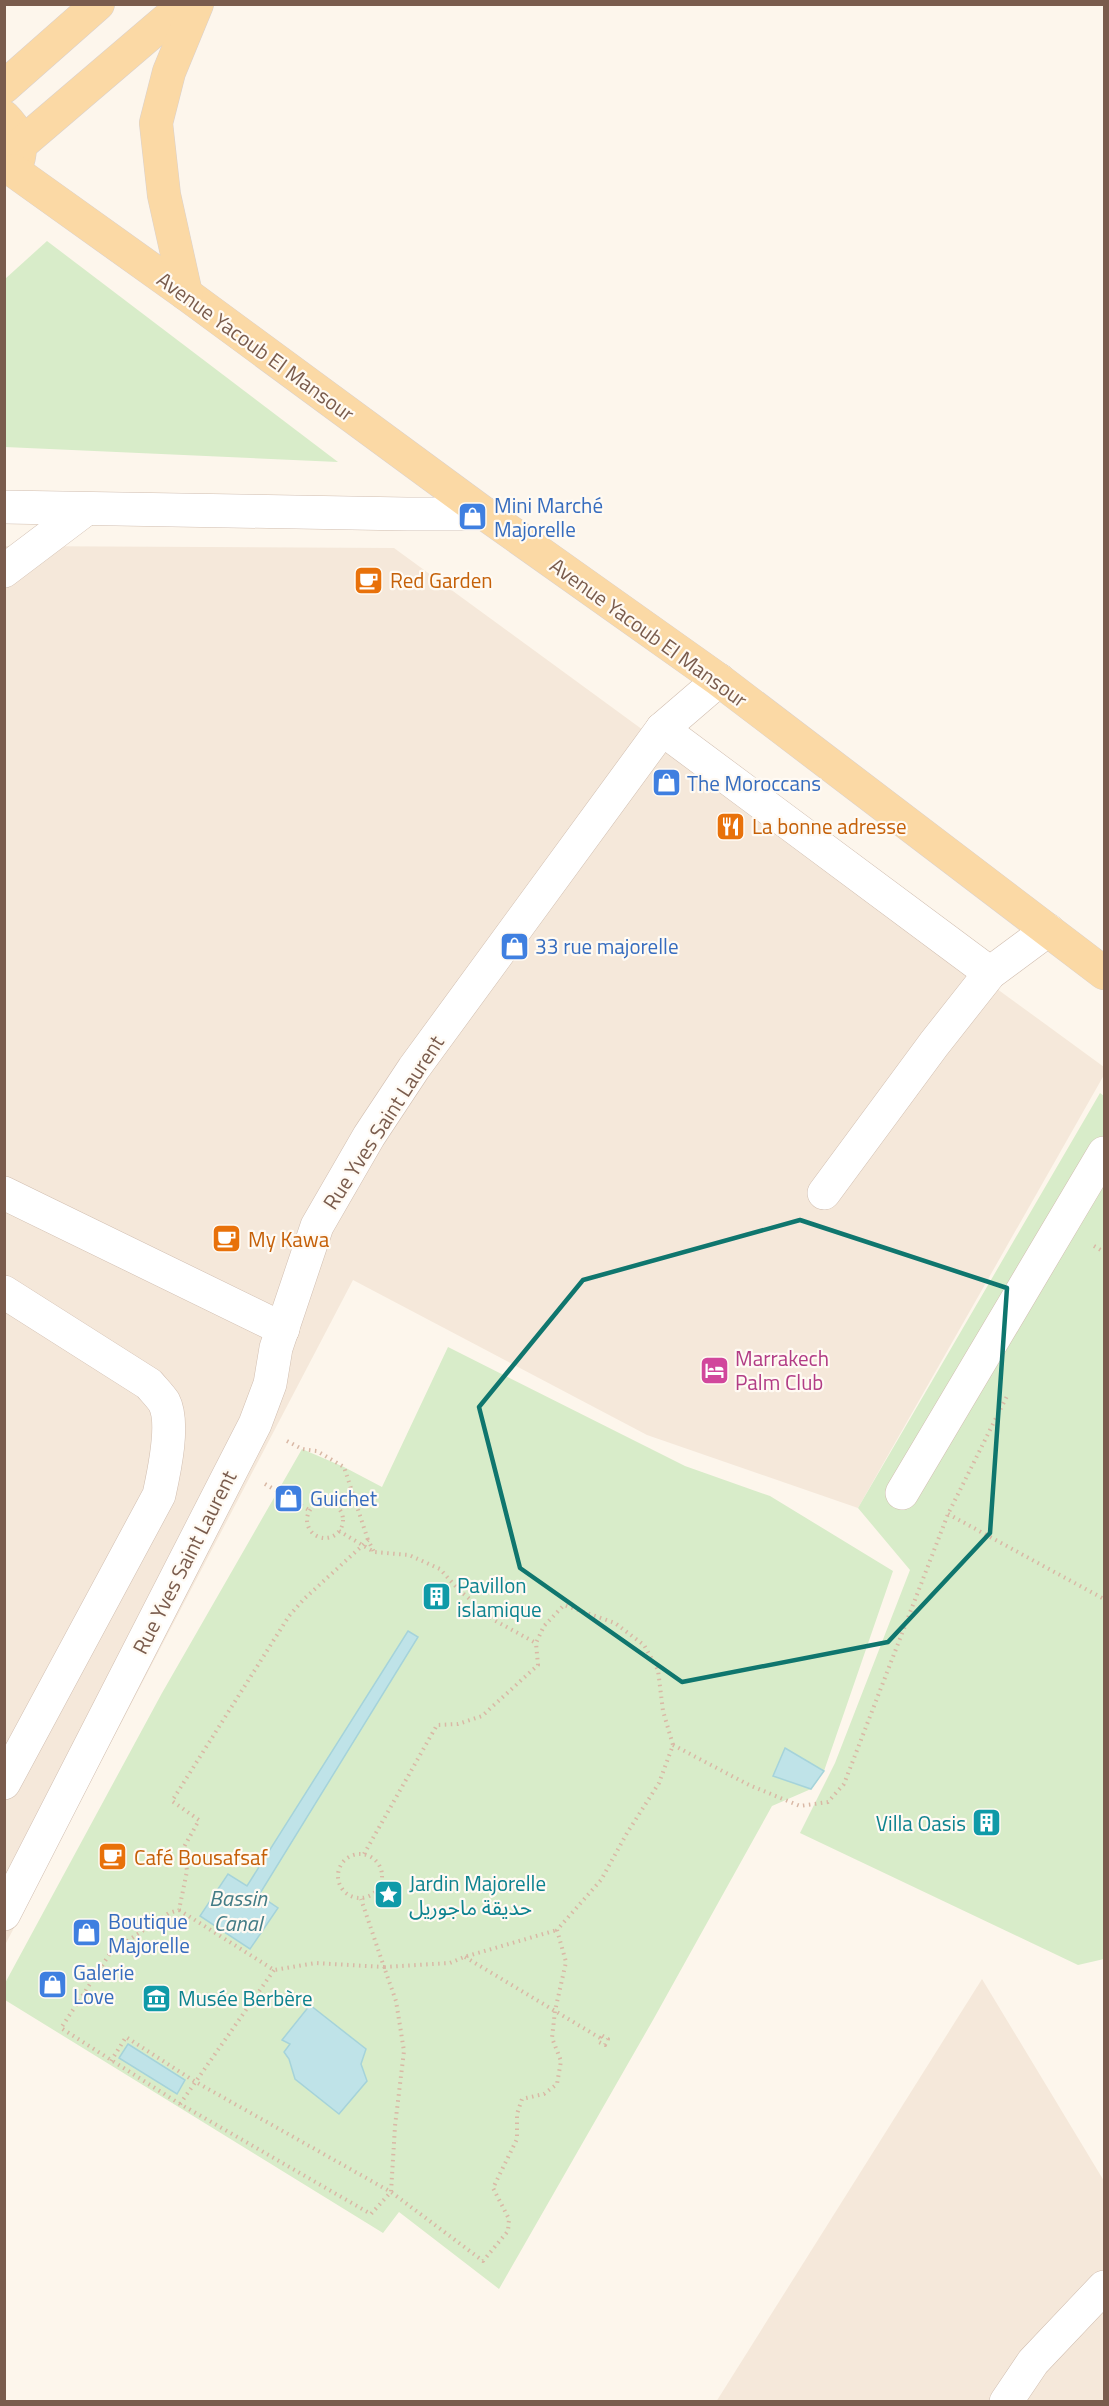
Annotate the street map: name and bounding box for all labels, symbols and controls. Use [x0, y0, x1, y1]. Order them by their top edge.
street label: Avenue Yacoub El Mansour [151, 263, 361, 429]
place label: Mini Marché Majorelle [494, 489, 603, 545]
shop icon: Mini Marché Majorelle [457, 501, 489, 533]
street label: Avenue Yacoub El Mansour [544, 549, 754, 715]
cafe icon: Red Garden [353, 564, 385, 596]
place label: Red Garden [390, 564, 493, 596]
shop icon: The Moroccans [650, 767, 682, 799]
place label: The Moroccans [687, 767, 821, 799]
restaurant icon: La bonne adresse [715, 810, 747, 842]
place label: La bonne adresse [752, 810, 907, 842]
shop icon: 33 rue majorelle [498, 930, 530, 962]
place label: 33 rue majorelle [535, 930, 679, 962]
street label: Rue Yves Saint Laurent [314, 1028, 452, 1216]
cafe icon: My Kawa [211, 1223, 243, 1255]
place label: My Kawa [248, 1223, 330, 1255]
place label: Marrakech Palm Club [735, 1342, 829, 1398]
hotel icon: Marrakech Palm Club [698, 1354, 730, 1386]
street label: Rue Yves Saint Laurent [124, 1464, 244, 1659]
shop icon: Guichet [273, 1482, 305, 1514]
place label: Guichet [310, 1482, 378, 1514]
place label: Pavillon islamique [457, 1569, 542, 1625]
building icon: Pavillon islamique [420, 1581, 452, 1613]
place label: Villa Oasis [876, 1807, 966, 1839]
building icon: Villa Oasis [971, 1807, 1003, 1839]
cafe icon: Café Bousafsaf [97, 1841, 129, 1873]
place label: Café Bousafsaf [134, 1841, 268, 1873]
place label: Jardin Majorelle حديقة ماجوريل [409, 1867, 546, 1923]
place icon: Jardin Majorelle حديقة ماجوريل [372, 1879, 404, 1911]
water label: Bassin Canal [209, 1881, 268, 1940]
place label: Boutique Majorelle [108, 1905, 190, 1961]
shop icon: Boutique Majorelle [71, 1917, 103, 1949]
place label: Galerie Love [73, 1956, 134, 2012]
shop icon: Galerie Love [36, 1968, 68, 2000]
museum icon: Musée Berbère [141, 1982, 173, 2014]
place label: Musée Berbère [178, 1982, 313, 2014]

